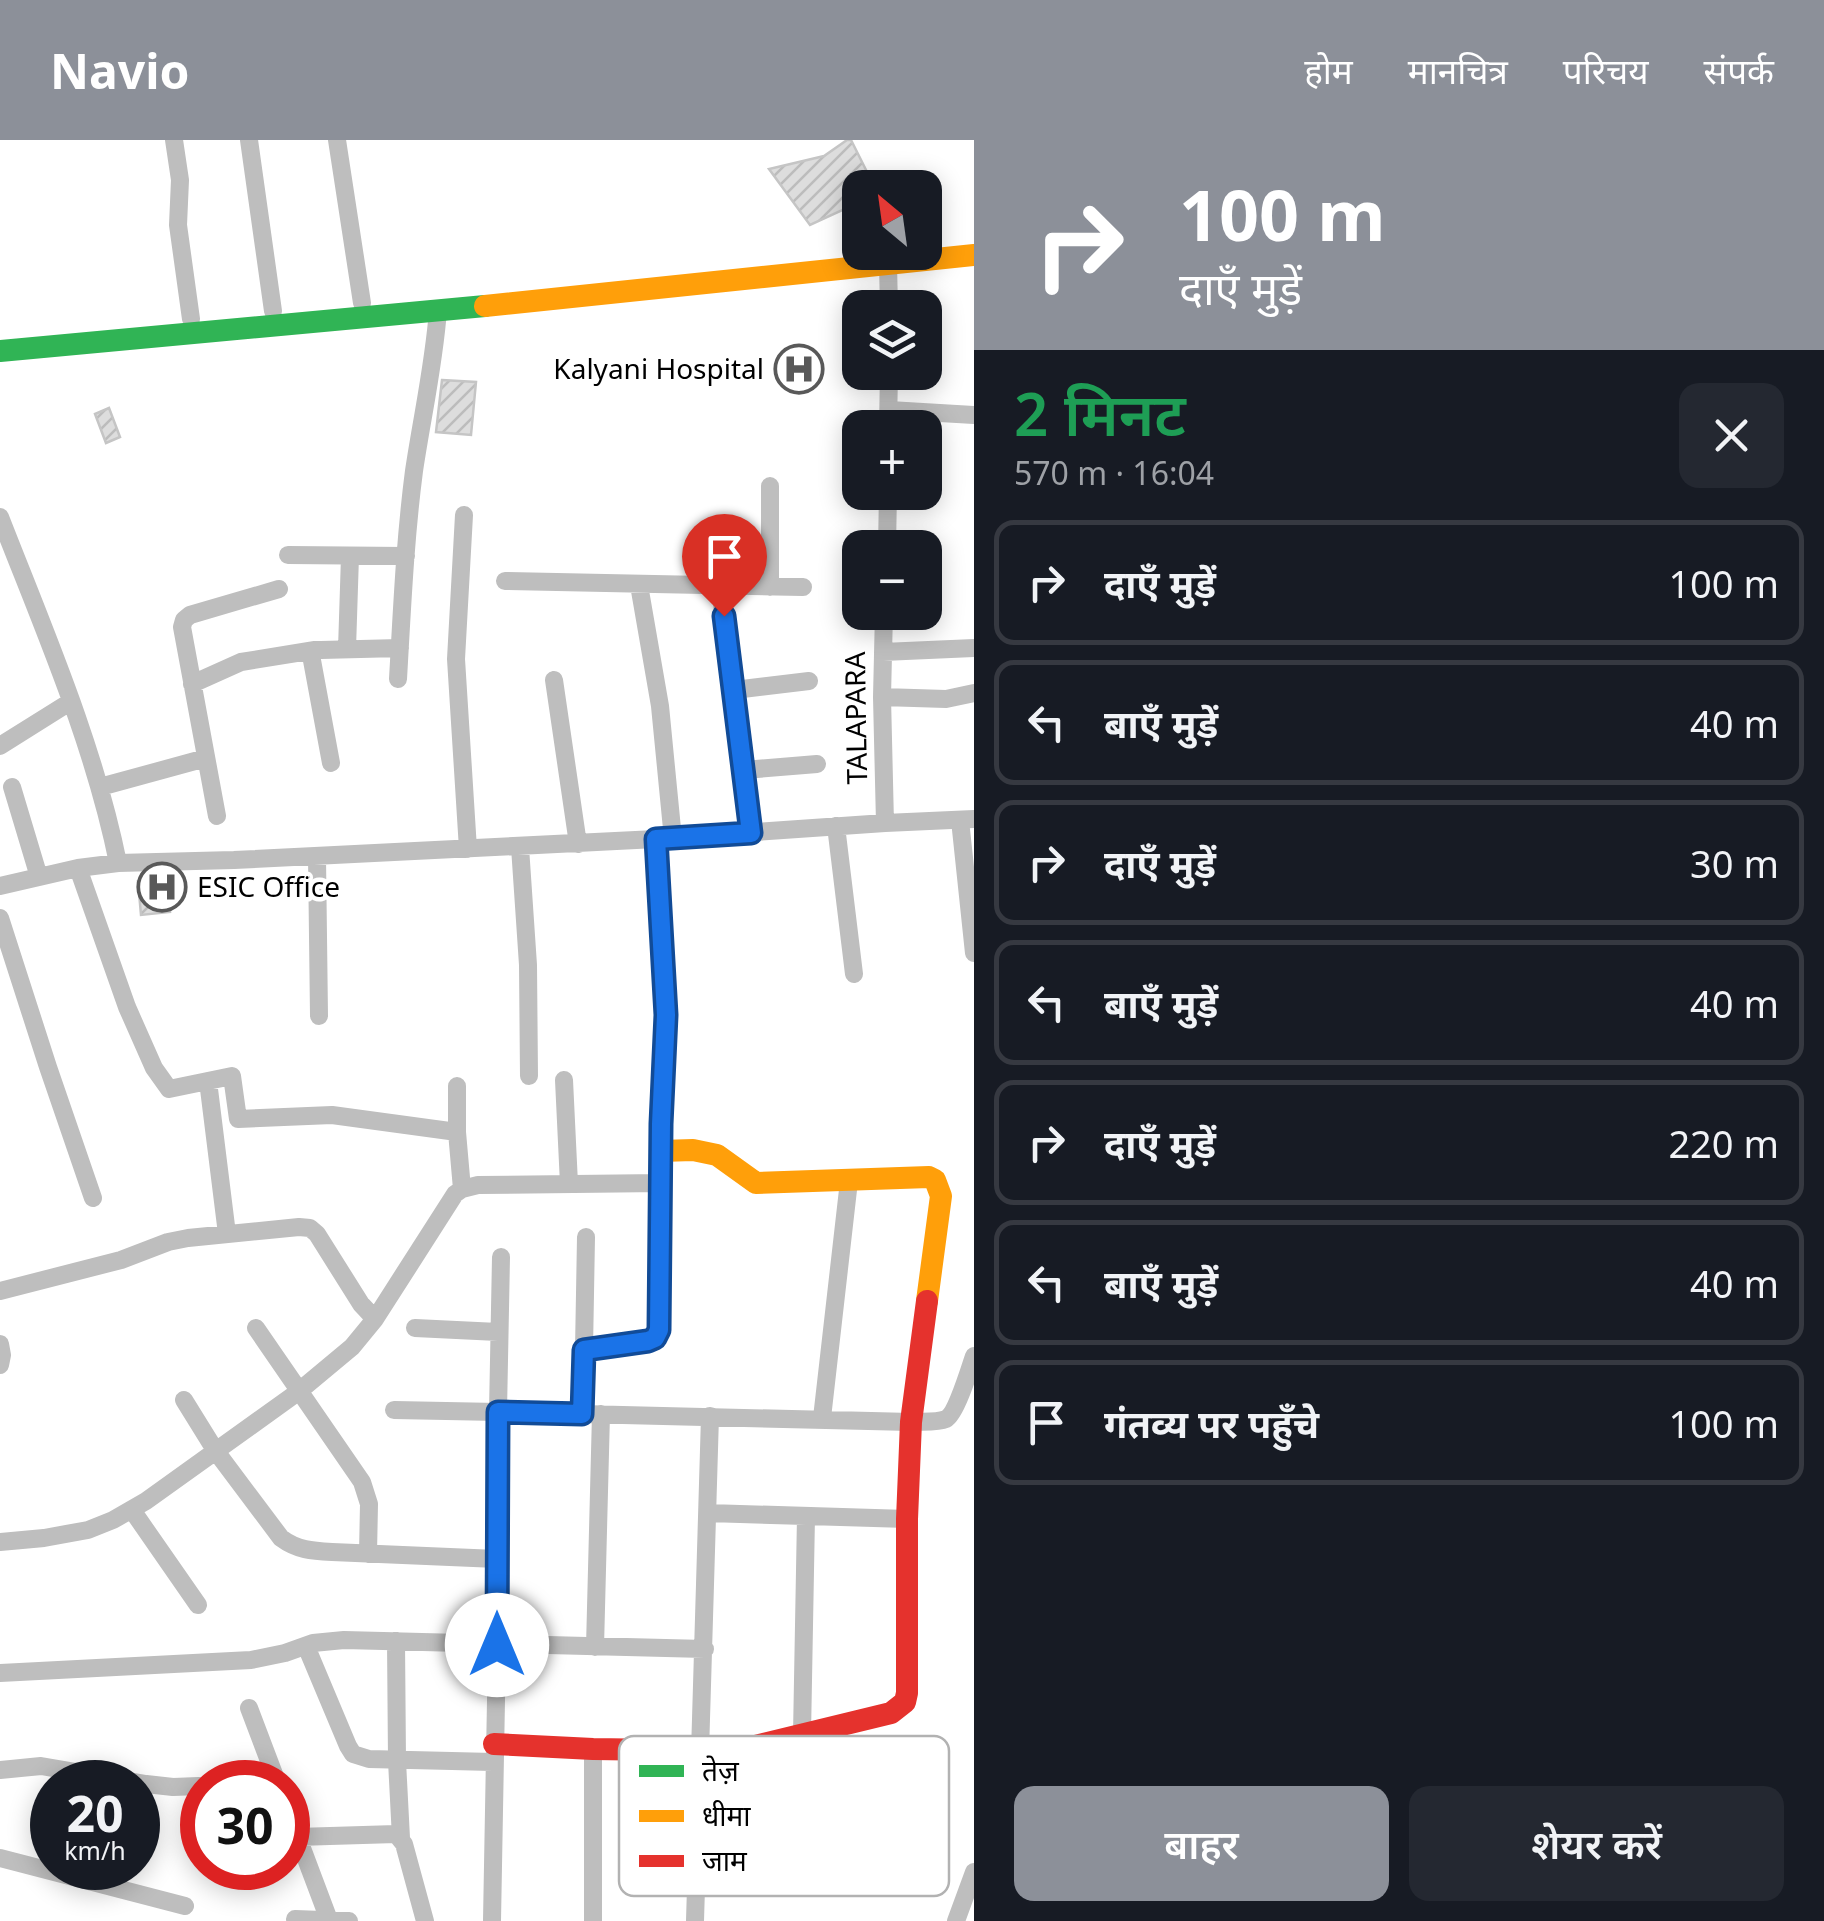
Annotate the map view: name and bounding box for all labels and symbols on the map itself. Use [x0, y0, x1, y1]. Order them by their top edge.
north arrow [842, 170, 942, 270]
hospital icon: Kalyani Hospital [773, 343, 825, 395]
place label: Kalyani Hospital [553, 349, 764, 387]
pin [682, 514, 767, 617]
street label: TALAPARA [835, 651, 875, 785]
hospital icon: ESIC Office [136, 861, 188, 913]
place label: ESIC Office [197, 867, 340, 905]
position arrow [445, 1593, 549, 1697]
legend [619, 1736, 949, 1896]
text: तेज़ [702, 1751, 740, 1789]
speed limit sign: 30 [180, 1760, 310, 1890]
text: धीमा [702, 1796, 751, 1834]
text: जाम [702, 1841, 748, 1879]

